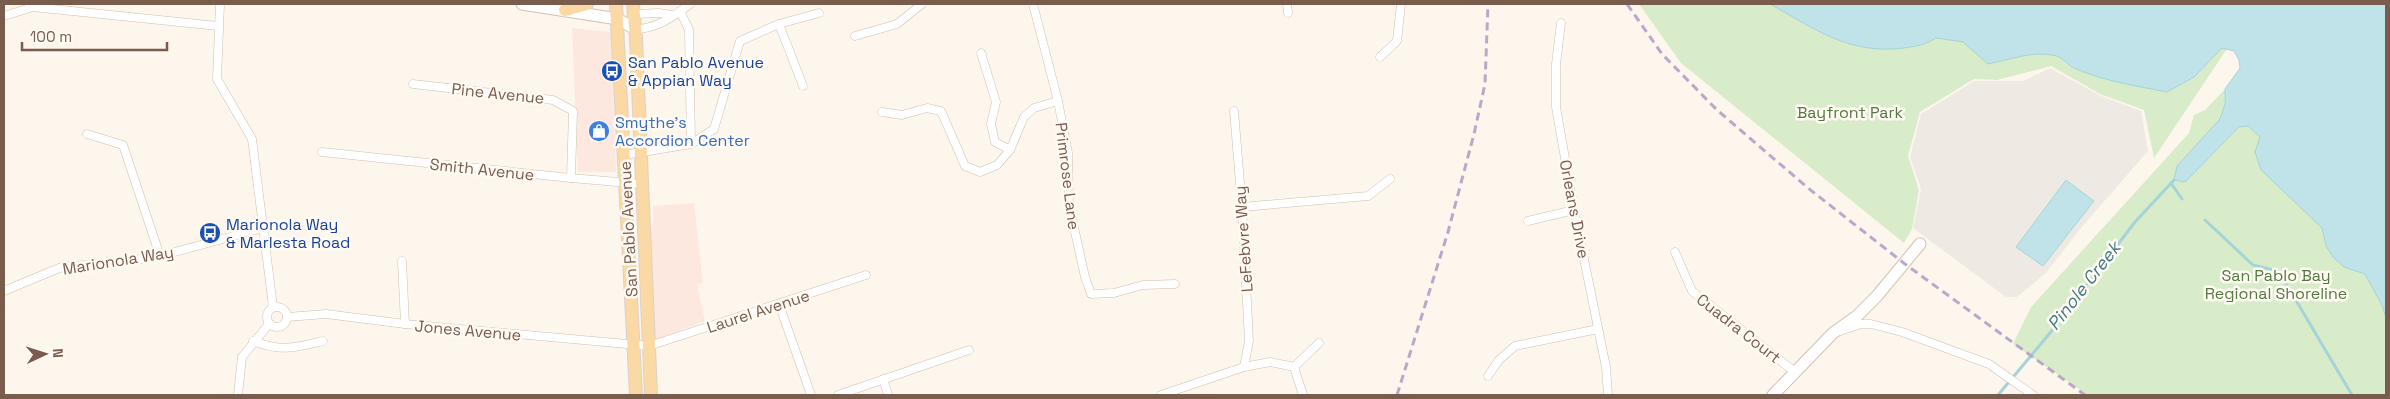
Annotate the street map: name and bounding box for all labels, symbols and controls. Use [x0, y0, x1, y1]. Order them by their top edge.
scale bar [22, 20, 168, 52]
text: 100 m [30, 27, 72, 46]
place label: San Pablo Avenue & Appian Way [628, 52, 764, 91]
bus stop icon: San Pablo Avenue & Appian Way [600, 59, 624, 83]
street label: Pine Avenue [450, 78, 545, 109]
park label: Bayfront Park [1797, 102, 1904, 123]
place label: Smythe's Accordion Center [615, 112, 750, 151]
shop icon: Smythe's Accordion Center [587, 119, 611, 143]
street label: Primrose Lane [1050, 121, 1085, 231]
street label: Smith Avenue [429, 154, 535, 185]
street label: Orleans Drive [1555, 158, 1594, 260]
street label: San Pablo Avenue [614, 160, 643, 297]
street label: LeFebvre Way [1229, 185, 1258, 293]
place label: Marionola Way & Marlesta Road [226, 214, 350, 253]
bus stop icon: Marionola Way & Marlesta Road [198, 221, 222, 245]
water label: Pinole Creek [2042, 235, 2127, 335]
street label: Marionola Way [61, 241, 175, 280]
park label: San Pablo Bay Regional Shoreline [2205, 265, 2347, 304]
street label: Laurel Avenue [704, 285, 812, 338]
street label: Cuadra Court [1692, 289, 1785, 368]
street label: Jones Avenue [414, 315, 522, 346]
north arrow [20, 329, 70, 379]
text: N [49, 348, 67, 358]

